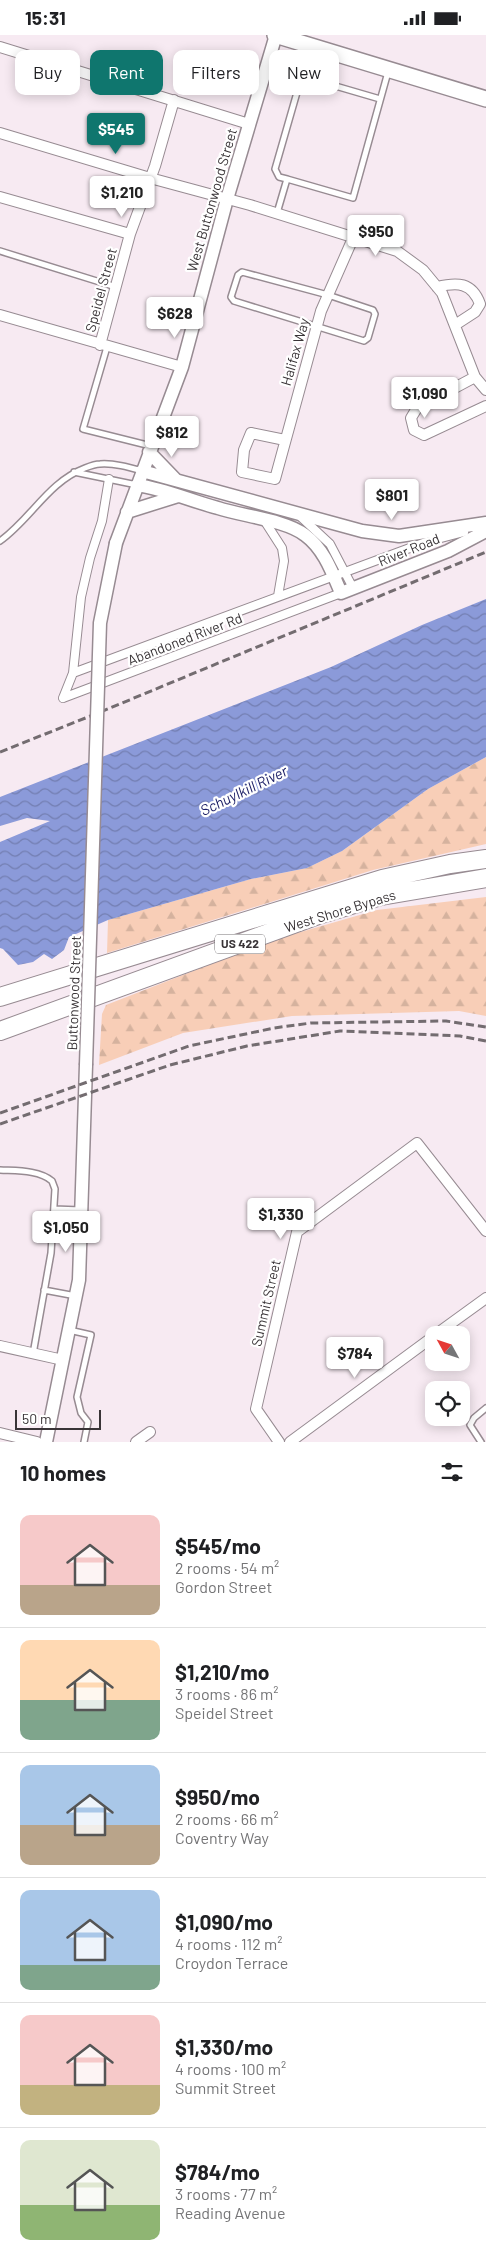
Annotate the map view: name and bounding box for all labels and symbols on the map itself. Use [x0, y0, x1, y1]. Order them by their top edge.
pin: $545 [86, 113, 146, 155]
street label: West Buttonwood Street [183, 126, 240, 274]
pin: $1,210 [81, 175, 163, 218]
pin: $950 [346, 215, 406, 257]
street label: Speidel Street [81, 246, 120, 334]
pin: $628 [145, 297, 205, 339]
street label: Halifax Way [277, 316, 312, 388]
pin: $1,090 [384, 377, 466, 419]
pin: $812 [142, 415, 202, 458]
pin: $801 [362, 479, 422, 521]
street label: River Road [376, 530, 442, 570]
street label: Abandoned River Rd [125, 609, 245, 668]
water label: Schuylkill River [197, 761, 291, 819]
street label: West Shore Bypass [282, 885, 398, 936]
street label: Buttonwood Street [63, 935, 84, 1051]
road number: US 422 [215, 935, 265, 954]
pin: $1,330 [240, 1197, 322, 1240]
pin: $1,050 [25, 1211, 107, 1253]
street label: Summit Street [247, 1258, 284, 1348]
north arrow [425, 1326, 470, 1371]
pin: $784 [325, 1337, 385, 1379]
scale bar [15, 1407, 101, 1430]

